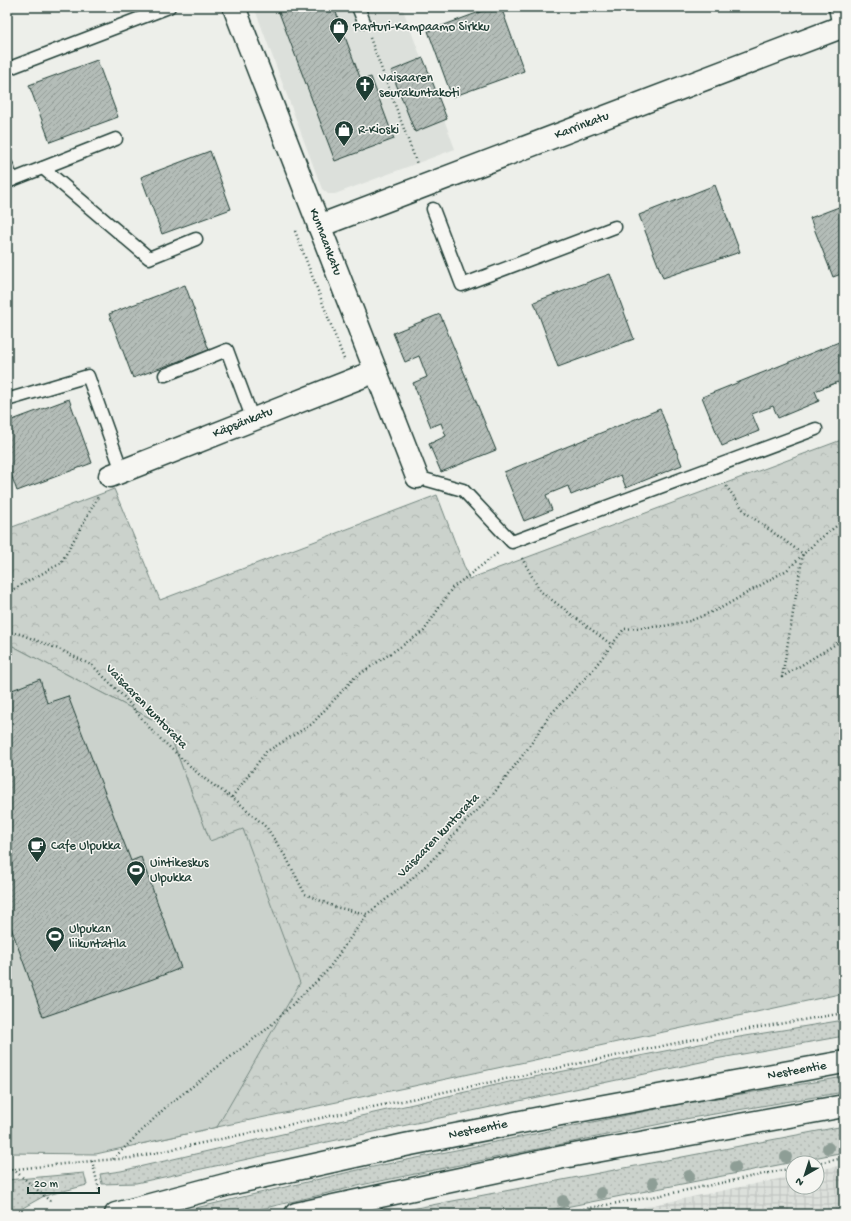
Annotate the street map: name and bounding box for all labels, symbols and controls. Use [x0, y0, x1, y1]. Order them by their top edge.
shop icon: Parturi-Kampaamo Sirkku [328, 16, 350, 44]
place label: Parturi-Kampaamo Sirkku [352, 20, 490, 35]
place label: Vaisaaren seurakuntakoti [378, 71, 460, 101]
church icon: Vaisaaren seurakuntakoti [354, 74, 376, 102]
street label: Karrinkatu [553, 109, 611, 143]
shop icon: R-Kioski [333, 119, 355, 147]
place label: R-Kioski [358, 123, 399, 138]
street label: Kunnaankatu [305, 206, 345, 278]
street label: Käpsänkatu [211, 404, 275, 442]
street label: Vaisaaren kuntorata [101, 661, 191, 753]
street label: Vaisaaren kuntorata [394, 790, 484, 882]
cafe icon: Cafe Ulpukka [26, 835, 48, 863]
place label: Cafe Ulpukka [51, 839, 121, 854]
place label: Uintikeskus Ulpukka [150, 856, 210, 886]
sports icon: Uintikeskus Ulpukka [125, 859, 147, 887]
place label: Ulpukan liikuntatila [69, 922, 127, 952]
sports icon: Ulpukan liikuntatila [44, 925, 66, 953]
street label: Nesteentie [766, 1058, 828, 1084]
street label: Nesteentie [447, 1117, 509, 1143]
north arrow [785, 1155, 825, 1195]
scale bar [28, 1169, 99, 1195]
text: N [793, 1174, 807, 1188]
text: 20 m [34, 1178, 59, 1192]

